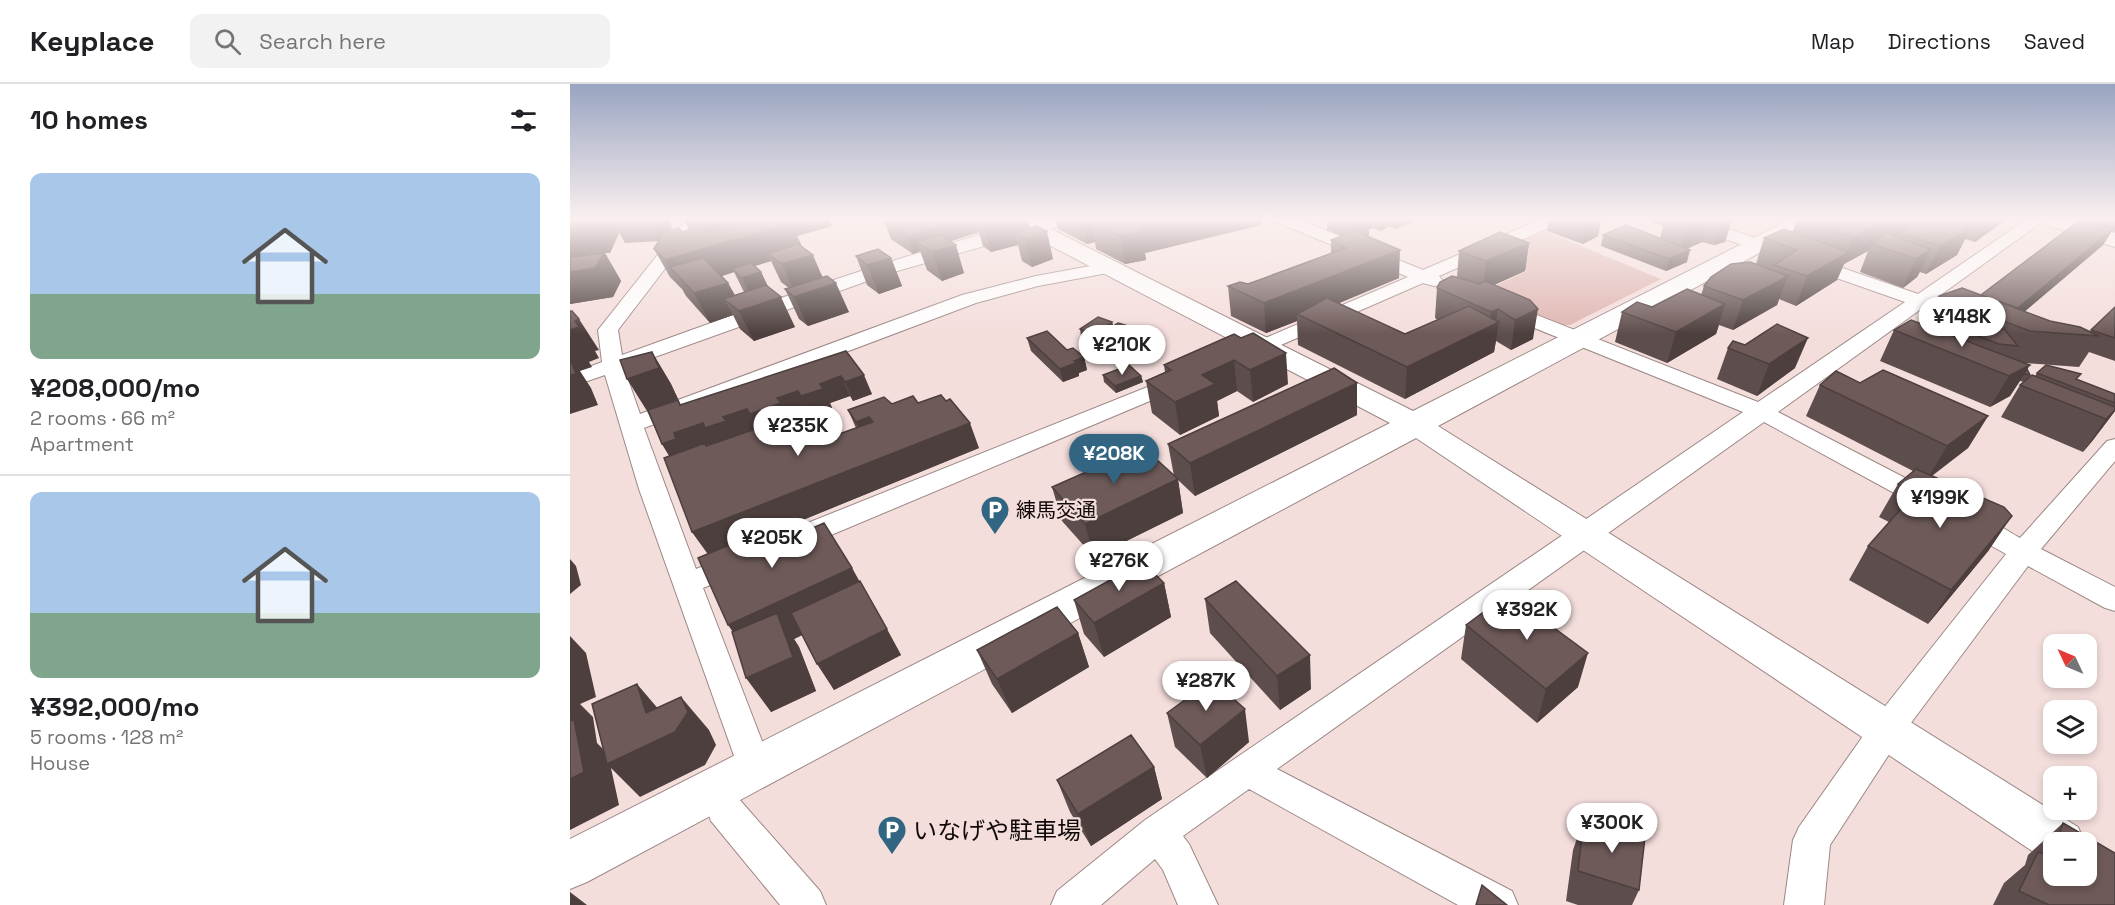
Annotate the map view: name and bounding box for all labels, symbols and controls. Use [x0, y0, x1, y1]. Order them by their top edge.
search box [190, 14, 610, 68]
text: Keyplace [30, 23, 154, 59]
icon: search [211, 25, 244, 58]
text: Search here [259, 27, 386, 55]
text: Map [1811, 28, 1855, 55]
text: Directions [1888, 28, 1991, 55]
text: Saved [2024, 28, 2085, 55]
text: 10 homes [30, 103, 148, 137]
icon: filters [507, 104, 540, 137]
icon: home [231, 212, 339, 320]
pin: ¥148K [1920, 297, 2004, 348]
text: ¥148K [1933, 303, 1991, 329]
pin: ¥210K [1080, 325, 1164, 376]
text: ¥210K [1093, 331, 1151, 357]
text: ¥208,000/mo [30, 371, 200, 405]
text: 2 rooms · 66 m² [30, 405, 175, 431]
pin: ¥235K [756, 406, 840, 457]
text: ¥235K [768, 412, 828, 438]
text: Apartment [30, 431, 134, 457]
pin: ¥208K [1072, 434, 1156, 485]
text: ¥208K [1083, 440, 1145, 466]
pin: ¥199K [1898, 478, 1982, 529]
text: ¥199K [1911, 484, 1969, 510]
parking icon: 練馬交通 [979, 494, 1011, 536]
place label: 練馬交通 [1016, 497, 1096, 523]
pin: ¥205K [730, 518, 814, 569]
text: ¥205K [741, 524, 803, 550]
icon: home [231, 531, 339, 639]
pin: ¥276K [1077, 541, 1161, 592]
text: ¥276K [1089, 547, 1149, 573]
pin: ¥392K [1485, 590, 1569, 641]
text: ¥392K [1496, 596, 1558, 622]
north arrow [2043, 634, 2097, 688]
map controls [2043, 634, 2097, 886]
pin: ¥287K [1164, 661, 1248, 712]
text: ¥287K [1176, 667, 1236, 693]
text: ¥392,000/mo [30, 690, 200, 724]
button: layers [2043, 700, 2097, 754]
text: 5 rooms · 128 m² [30, 724, 183, 750]
text: House [30, 750, 90, 776]
button: + [2043, 766, 2097, 820]
pin: ¥300K [1570, 803, 1654, 854]
text: ¥300K [1581, 809, 1644, 835]
parking icon: いなげや駐車場 [876, 814, 908, 856]
place label: いなげや駐車場 [913, 815, 1081, 846]
button: − [2043, 832, 2097, 886]

